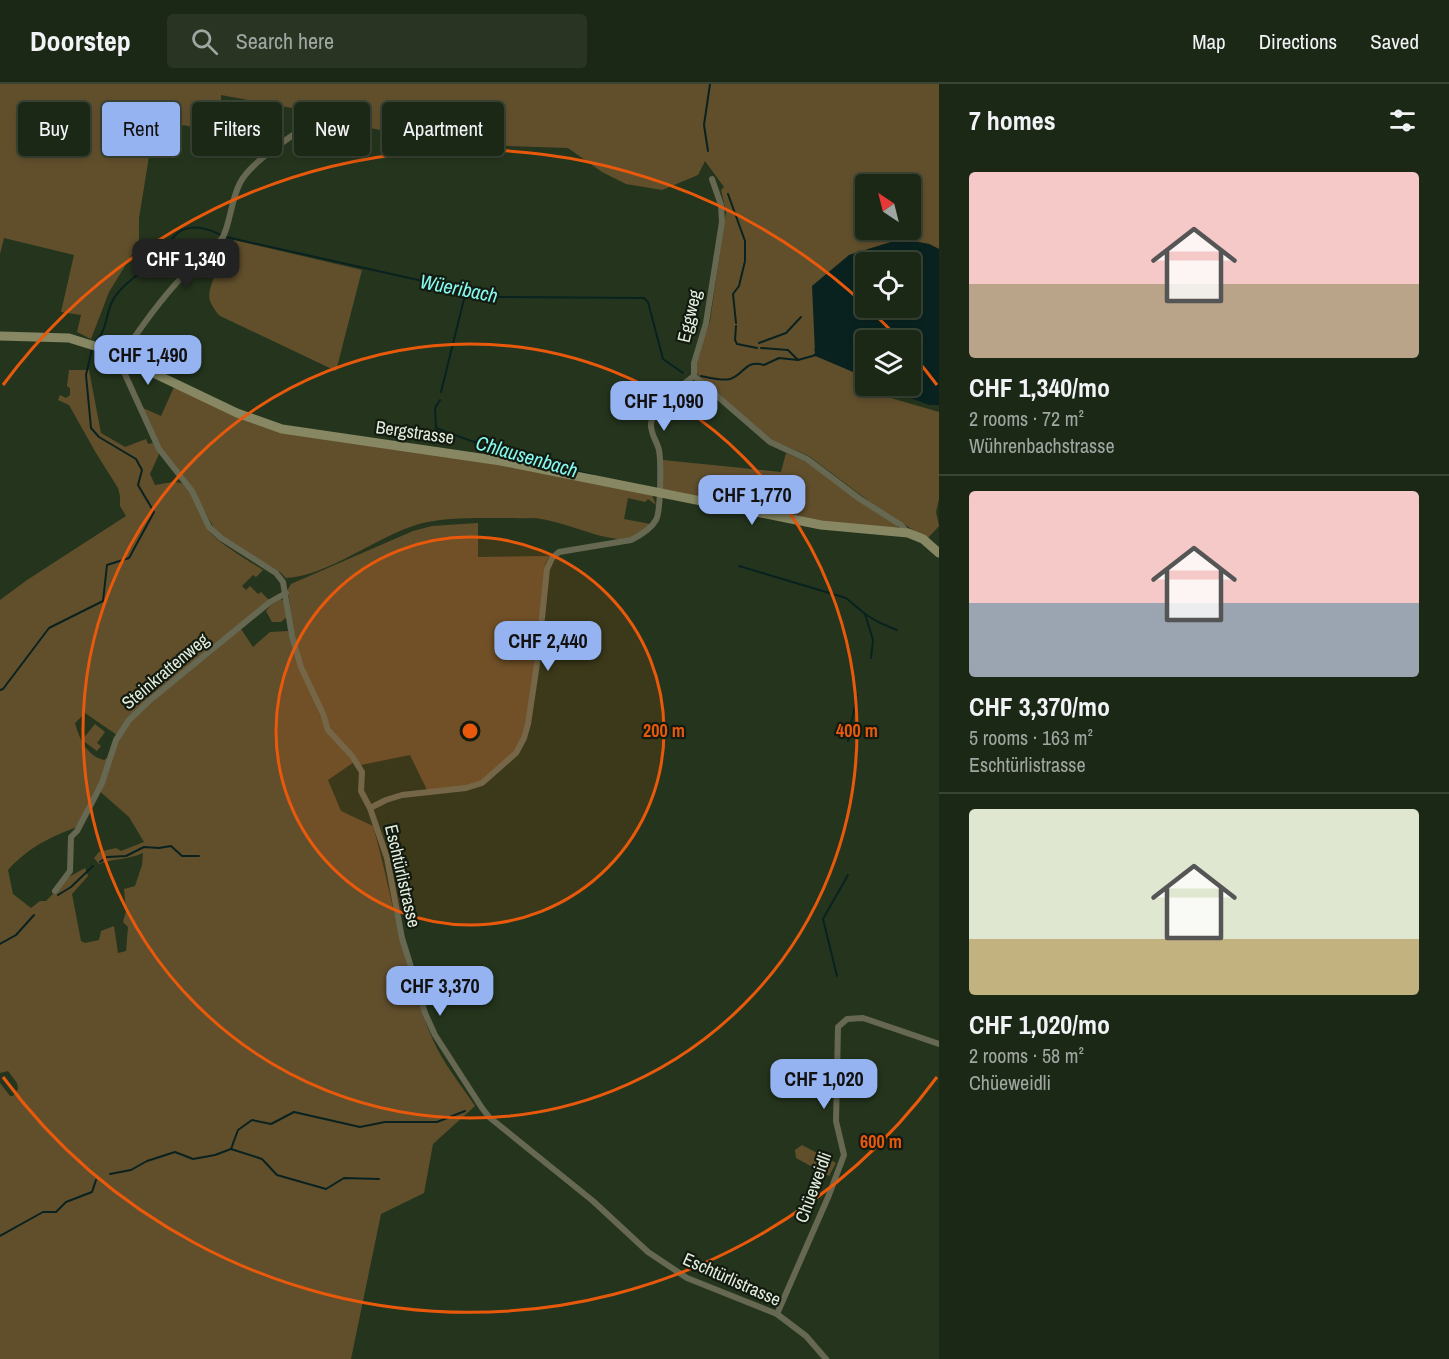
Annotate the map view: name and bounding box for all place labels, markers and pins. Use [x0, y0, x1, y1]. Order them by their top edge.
pin: CHF 1,340 [117, 239, 255, 290]
pin: CHF 1,490 [79, 335, 217, 386]
pin: CHF 1,090 [595, 381, 733, 432]
pin: CHF 1,770 [683, 475, 821, 526]
pin: CHF 2,440 [479, 621, 617, 672]
centre of rings [460, 721, 480, 741]
pin: CHF 3,370 [371, 966, 509, 1017]
pin: CHF 1,020 [755, 1059, 893, 1110]

